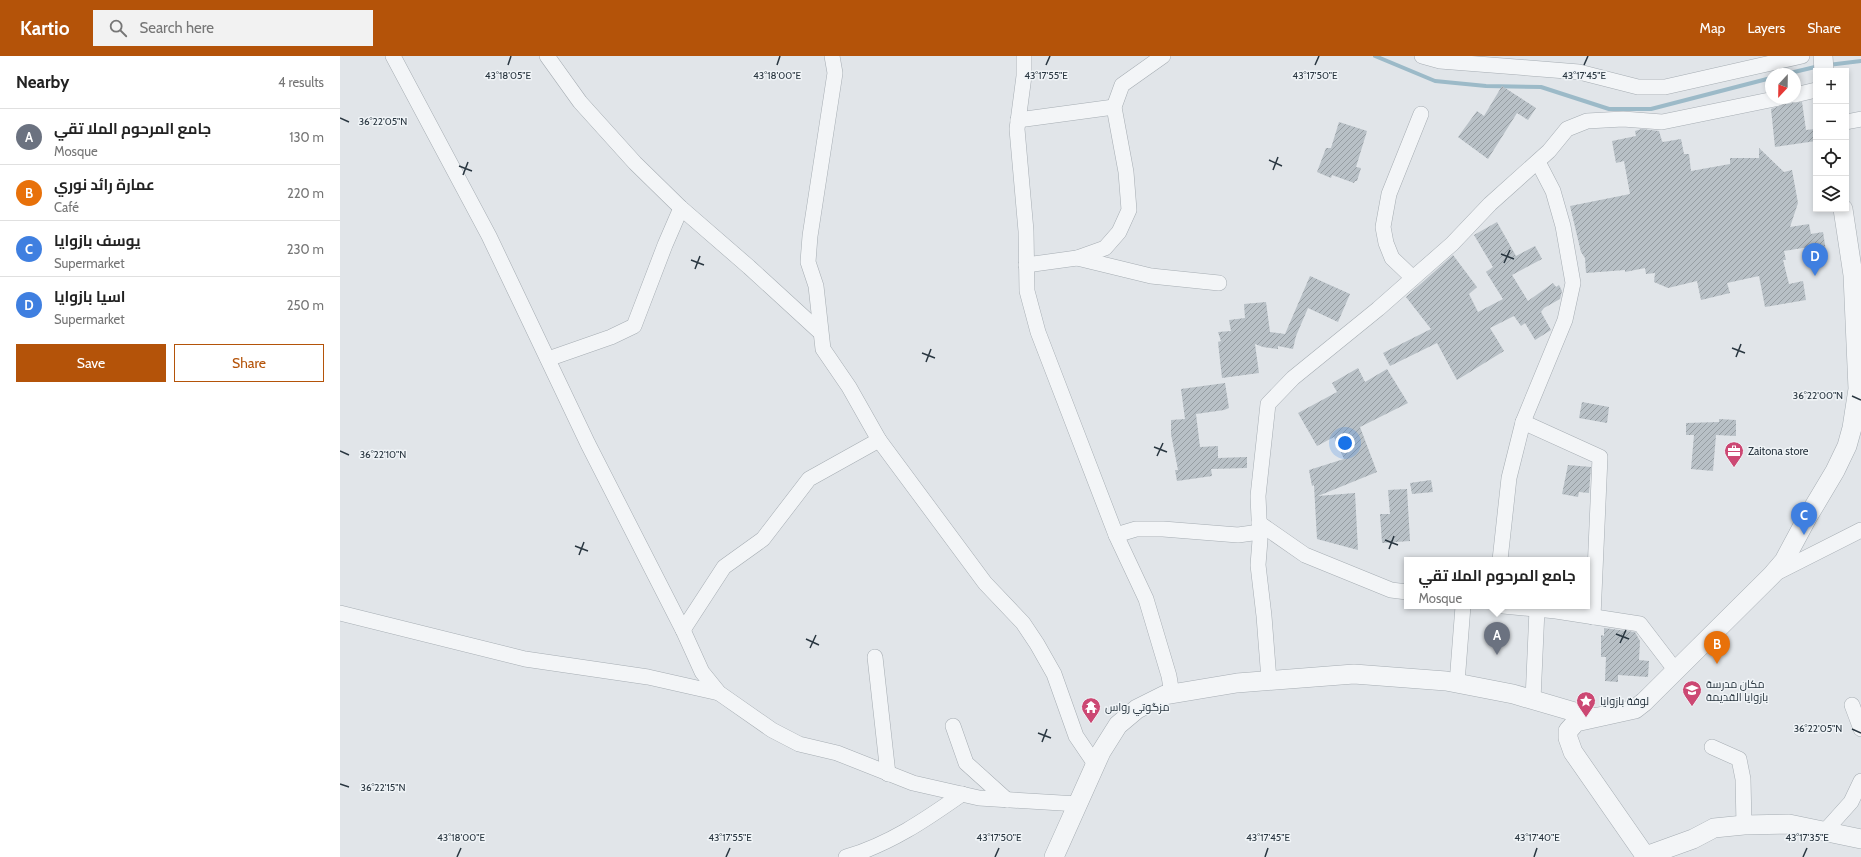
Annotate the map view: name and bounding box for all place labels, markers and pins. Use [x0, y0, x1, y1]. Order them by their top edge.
pin: D [1802, 243, 1828, 276]
office icon: Zaitona store [1723, 440, 1745, 468]
place label: Zaitona store [1748, 444, 1809, 458]
pin: C [1791, 502, 1817, 535]
pin: A [1484, 622, 1510, 655]
pin: B [1704, 631, 1730, 664]
place label: مكان مدرسة بازوايا القديمة [1706, 677, 1768, 704]
school or university icon: مكان مدرسة بازوايا القديمة [1681, 679, 1703, 707]
place icon: لوفة بازوايا [1575, 690, 1597, 718]
place label: لوفة بازوايا [1600, 694, 1649, 708]
temple icon: مزگوتي رواس [1080, 696, 1102, 724]
place label: مزگوتي رواس [1105, 700, 1169, 716]

